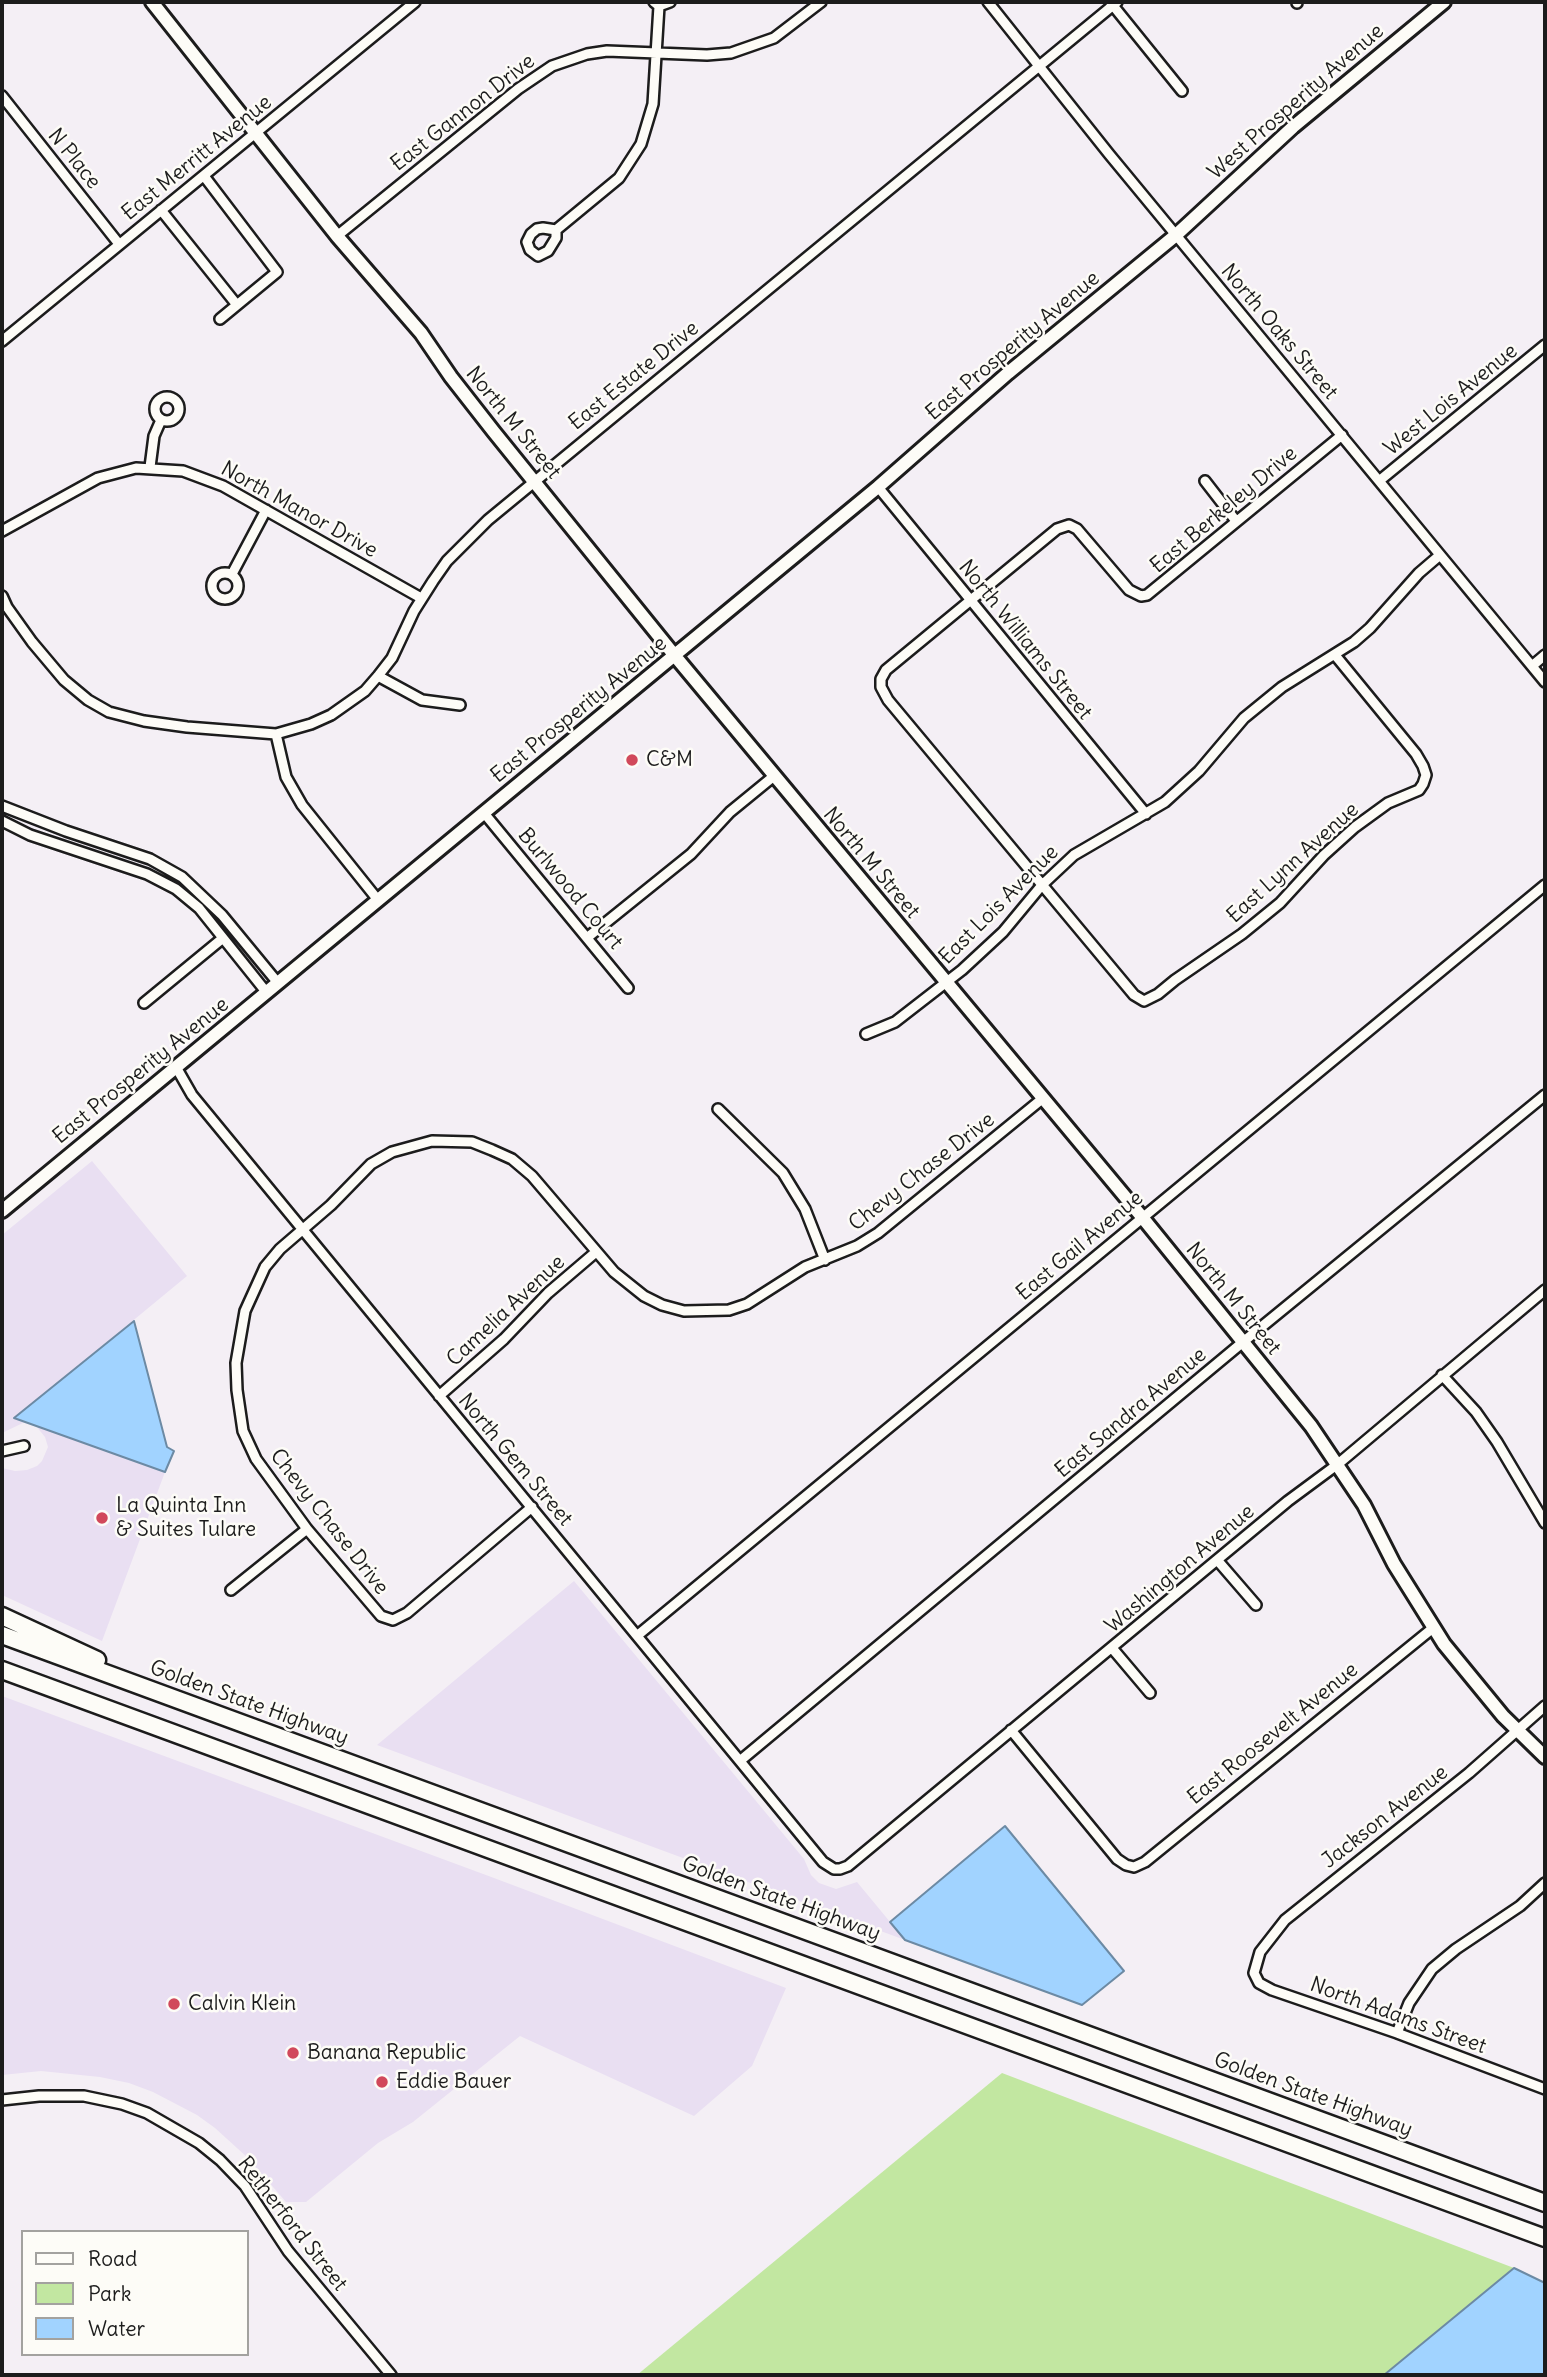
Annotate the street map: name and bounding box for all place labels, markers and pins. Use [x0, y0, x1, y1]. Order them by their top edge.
place label: C&M [646, 747, 693, 773]
marker: C&M [624, 752, 640, 768]
place label: La Quinta Inn & Suites Tulare [116, 1493, 256, 1543]
marker: La Quinta Inn & Suites Tulare [94, 1510, 110, 1526]
place label: Calvin Klein [188, 1991, 296, 2017]
marker: Calvin Klein [166, 1996, 182, 2012]
place label: Banana Republic [307, 2040, 466, 2066]
marker: Banana Republic [285, 2045, 301, 2061]
place label: Eddie Bauer [396, 2069, 511, 2095]
marker: Eddie Bauer [374, 2074, 390, 2090]

